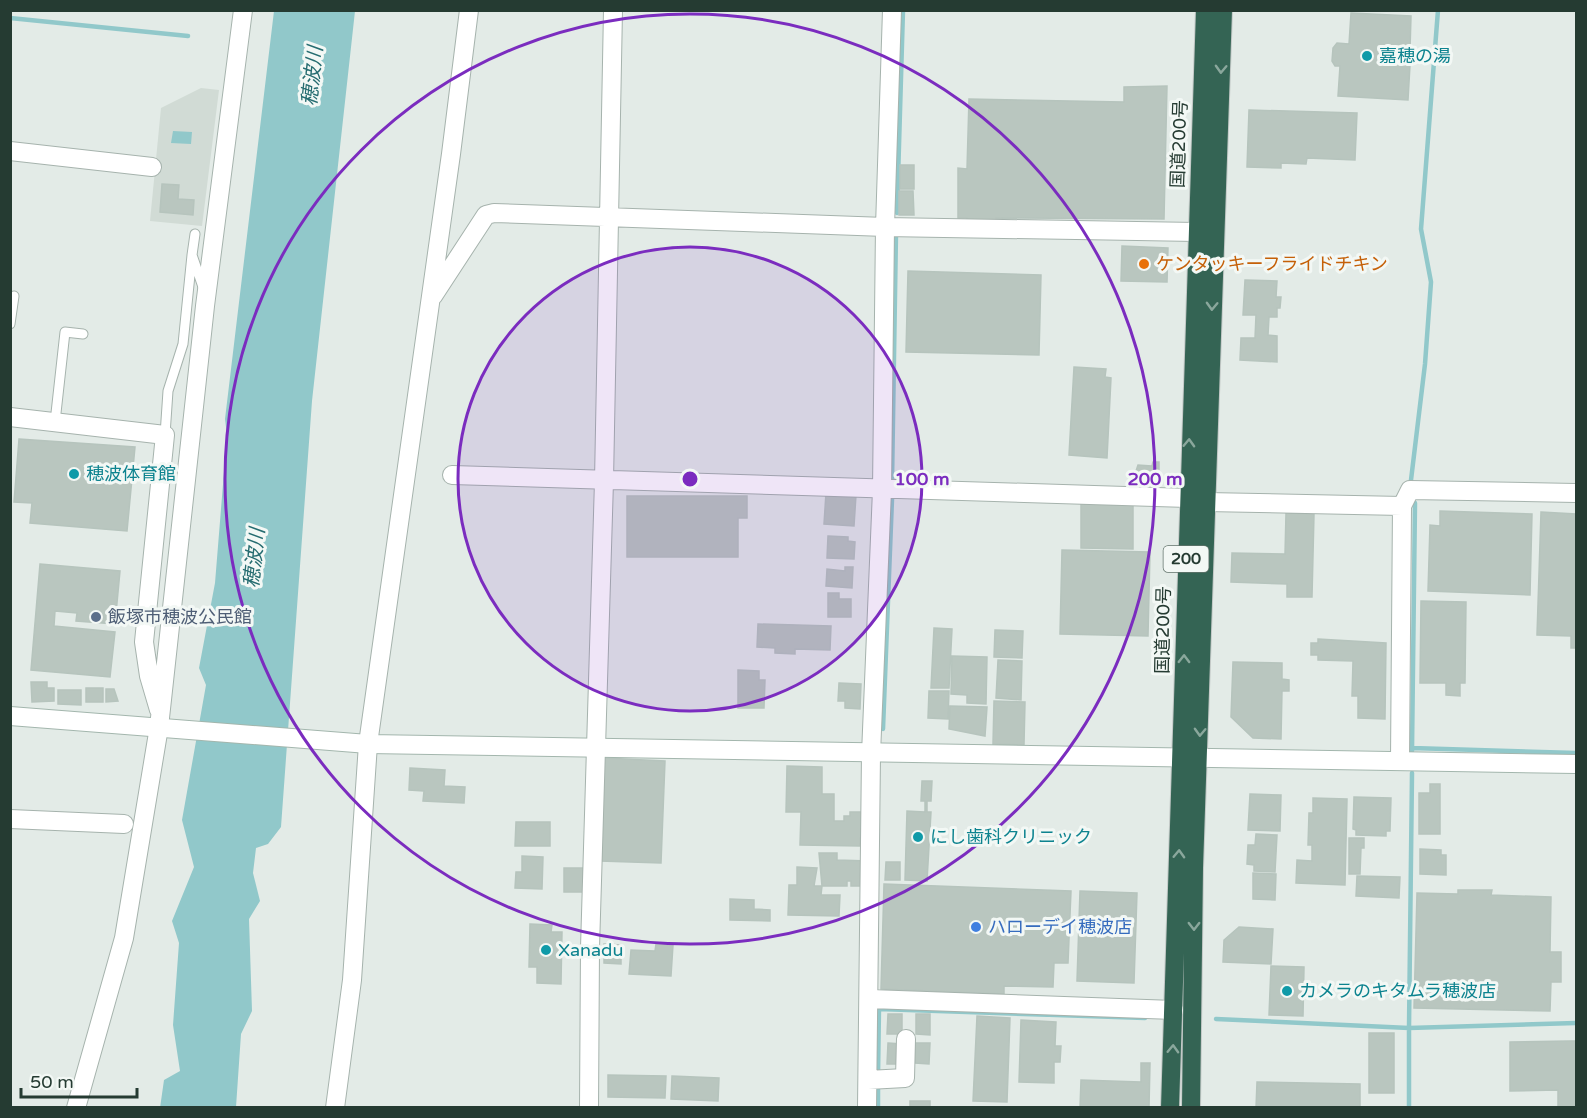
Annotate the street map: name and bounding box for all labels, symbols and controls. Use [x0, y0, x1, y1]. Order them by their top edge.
water label: 穂波川 [298, 43, 328, 107]
place label: 嘉穂の湯 [1379, 45, 1451, 67]
marker: 嘉穂の湯 [1360, 49, 1374, 63]
one-way arrow [1214, 64, 1227, 73]
street label: 国道200号 [1166, 100, 1192, 188]
place label: ケンタッキーフライドチキン [1156, 253, 1388, 275]
marker: ケンタッキーフライドチキン [1137, 257, 1151, 271]
one-way arrow [1206, 301, 1219, 310]
one-way arrow [1183, 439, 1196, 448]
place label: 穂波体育館 [86, 463, 176, 485]
marker: 穂波体育館 [67, 467, 81, 481]
text: 100 m [894, 468, 950, 490]
text: 200 m [1127, 468, 1183, 490]
centre of rings [680, 469, 700, 489]
water label: 穂波川 [240, 525, 270, 589]
road number: 200 [1164, 546, 1208, 572]
street label: 国道200号 [1151, 586, 1175, 674]
place label: 飯塚市穂波公民館 [108, 606, 252, 628]
marker: 飯塚市穂波公民館 [89, 610, 103, 624]
one-way arrow [1177, 655, 1190, 664]
one-way arrow [1194, 727, 1207, 736]
place label: にし歯科クリニック [930, 826, 1092, 848]
marker: にし歯科クリニック [911, 830, 925, 844]
one-way arrow [1173, 850, 1185, 859]
place label: ハローデイ穂波店 [988, 916, 1132, 938]
marker: ハローデイ穂波店 [969, 920, 983, 934]
one-way arrow [1188, 922, 1200, 931]
place label: Xanadu [558, 939, 623, 961]
marker: Xanadu [539, 943, 553, 957]
place label: カメラのキタムラ穂波店 [1299, 980, 1496, 1002]
marker: カメラのキタムラ穂波店 [1280, 984, 1294, 998]
one-way arrow [1167, 1045, 1180, 1054]
scale bar [21, 1061, 136, 1099]
text: 50 m [30, 1071, 74, 1093]

